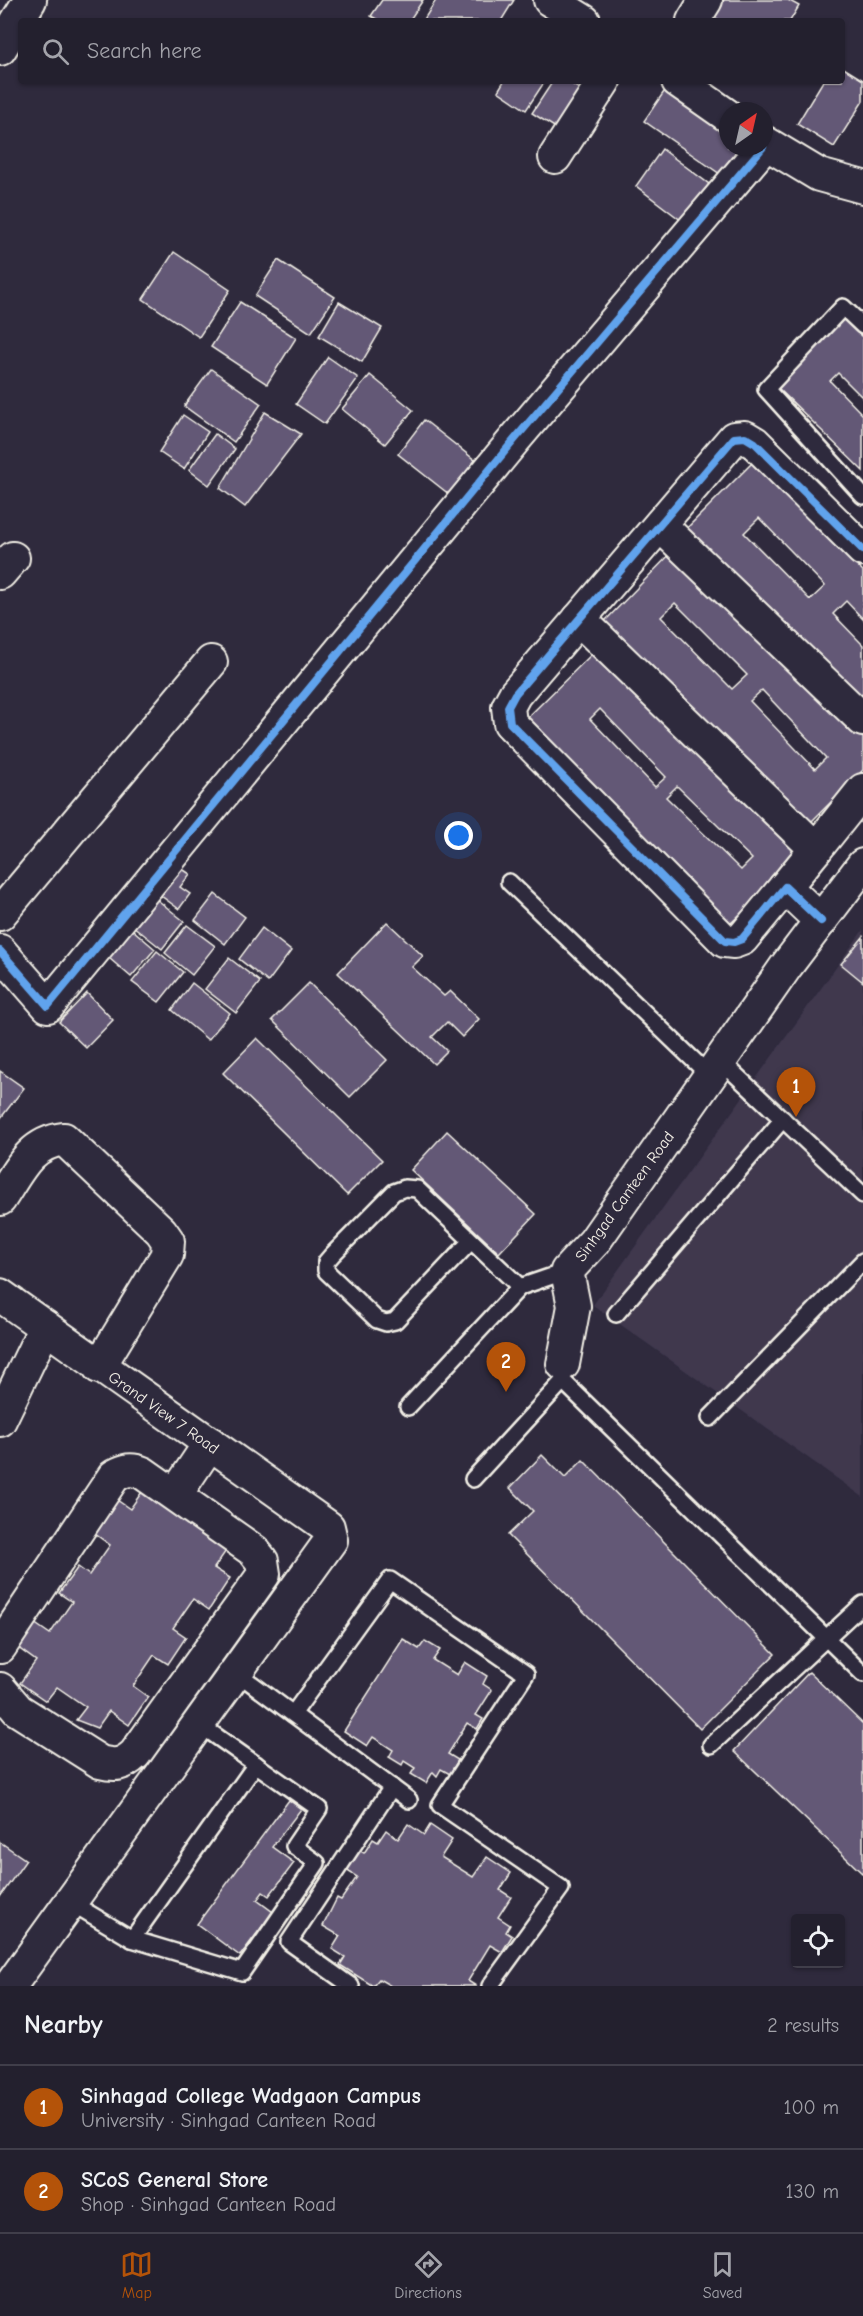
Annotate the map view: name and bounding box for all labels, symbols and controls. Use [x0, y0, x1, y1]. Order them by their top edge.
search box [18, 18, 845, 84]
icon: search [39, 35, 72, 68]
text: Search here [87, 38, 202, 64]
north arrow [719, 102, 773, 156]
your location [444, 821, 473, 850]
pin: 1 [776, 1068, 816, 1117]
street label: Sinhgad Canteen Road [572, 1128, 678, 1265]
pin: 2 [486, 1342, 526, 1392]
street label: Grand View 7 Road [105, 1368, 222, 1458]
map controls [791, 1914, 845, 1968]
button: locate [791, 1914, 845, 1968]
text: Nearby [24, 2010, 103, 2040]
text: 2 results [767, 2014, 839, 2037]
text: Sinhagad College Wadgaon Campus [81, 2083, 421, 2109]
text: 1 [40, 2096, 47, 2119]
text: 100 m [784, 2096, 839, 2119]
text: University · Sinhgad Canteen Road [81, 2109, 376, 2132]
text: SCoS General Store [81, 2167, 268, 2193]
text: 2 [39, 2180, 48, 2203]
text: 130 m [786, 2180, 839, 2203]
text: Shop · Sinhgad Canteen Road [81, 2193, 336, 2216]
tab: Map [120, 2248, 153, 2302]
tab: Directions [394, 2248, 462, 2302]
tab: Saved [703, 2248, 743, 2302]

